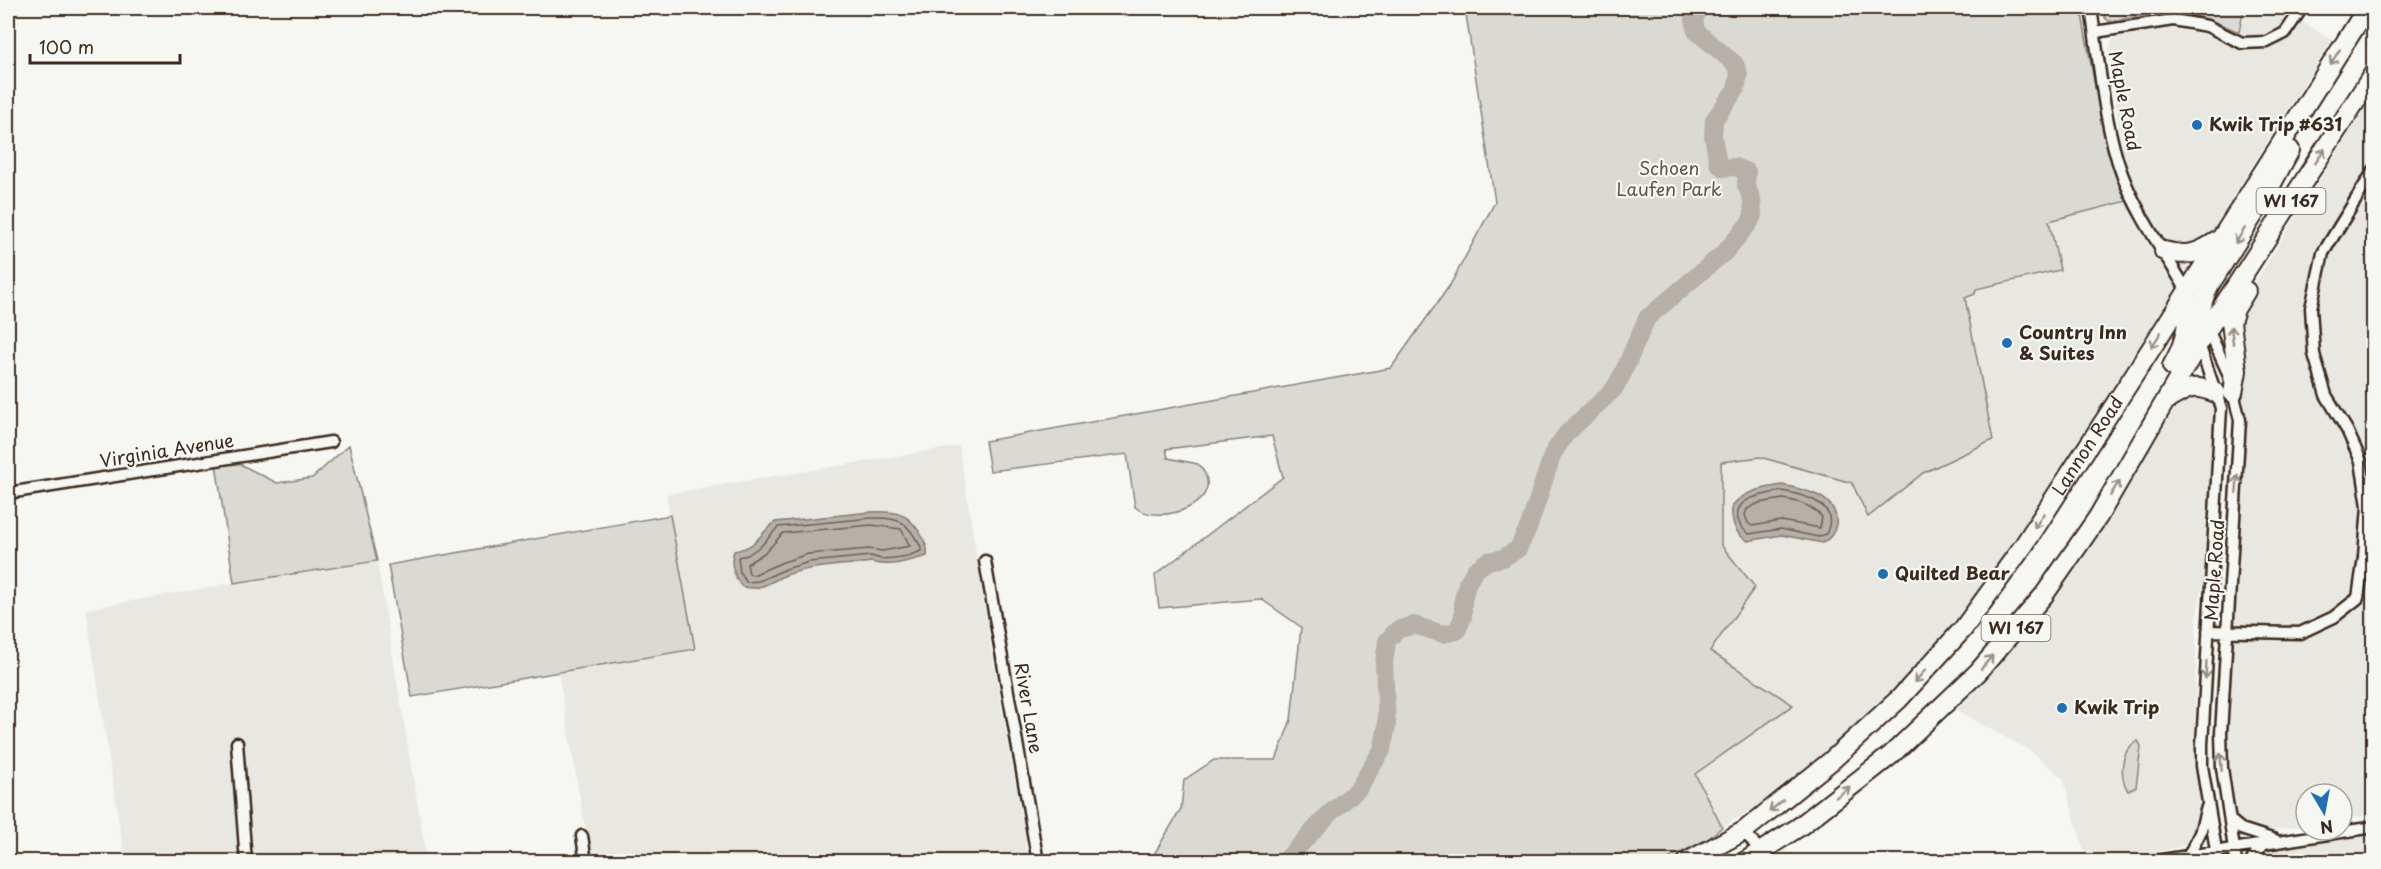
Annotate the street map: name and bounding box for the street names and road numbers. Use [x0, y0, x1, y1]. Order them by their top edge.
street label: Maple Road [2103, 48, 2148, 153]
road number: WI 167 [2256, 188, 2326, 214]
street label: Lannon Road [2045, 390, 2129, 500]
street label: Virginia Avenue [98, 426, 236, 473]
street label: Maple Road [2196, 518, 2231, 622]
road number: WI 167 [1982, 615, 2050, 641]
street label: River Lane [1008, 660, 1051, 755]

